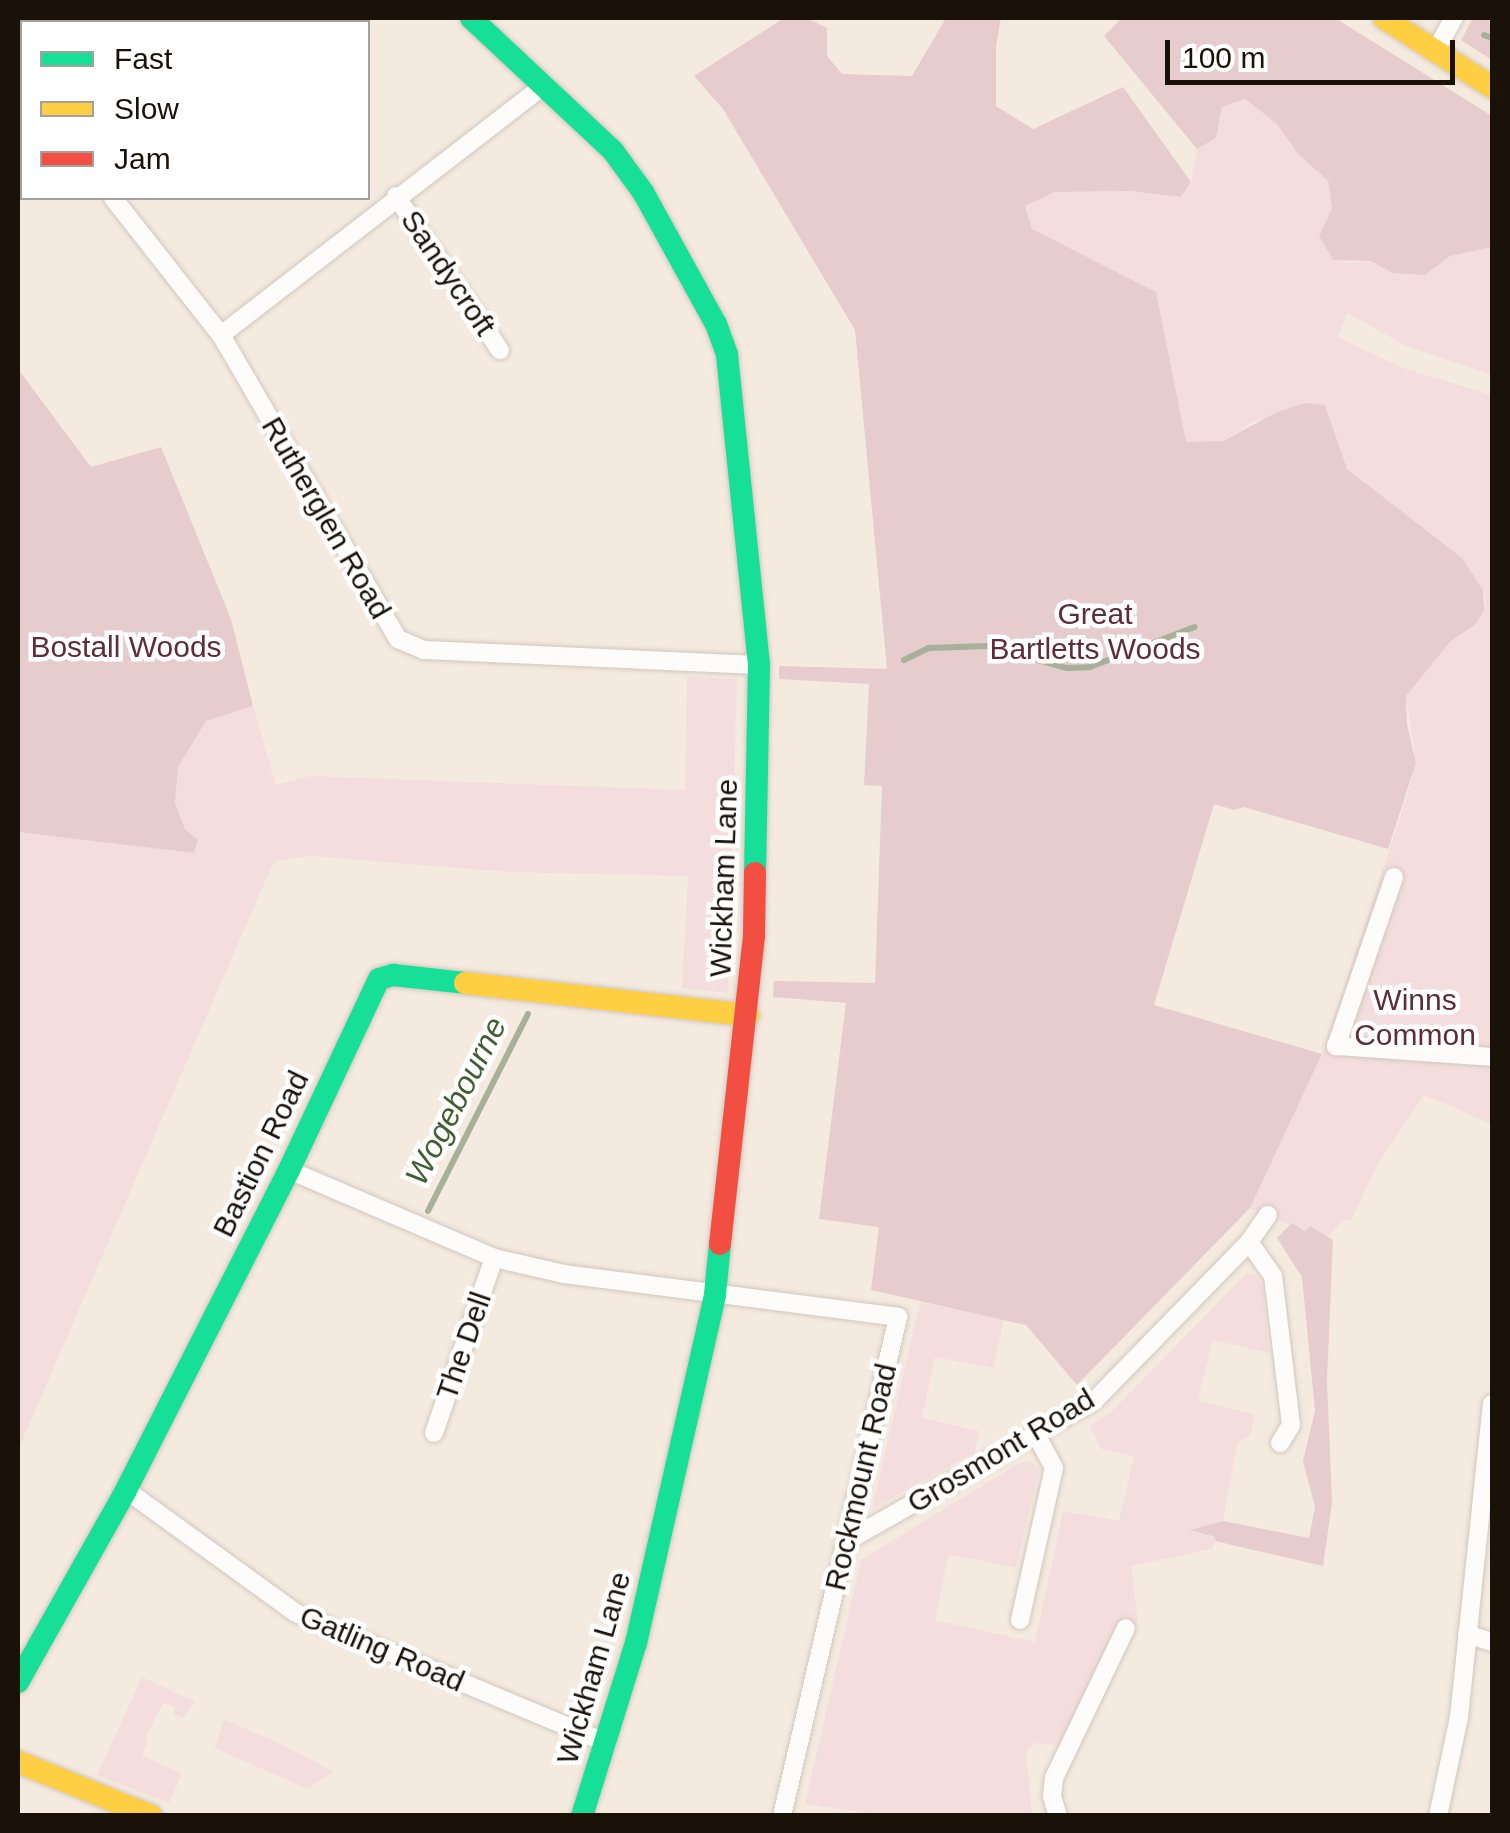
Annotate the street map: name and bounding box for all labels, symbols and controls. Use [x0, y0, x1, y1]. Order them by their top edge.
legend [20, 20, 370, 200]
scale bar [1170, 20, 1460, 82]
text: 100 m [1182, 41, 1265, 74]
text: Fast [114, 42, 172, 75]
text: Slow [114, 92, 179, 125]
text: Jam [114, 142, 171, 175]
street label: Sandycroft [393, 203, 503, 343]
street label: Rutherglen Road [254, 411, 398, 625]
park label: Great Bartletts Woods [989, 596, 1201, 666]
park label: Bostall Woods [30, 629, 222, 665]
street label: Wickham Lane [703, 778, 745, 978]
park label: Winns Common [1354, 982, 1476, 1052]
water label: Wogebourne [397, 1011, 515, 1191]
street label: Bastion Road [205, 1065, 317, 1243]
street label: The Dell [429, 1287, 499, 1405]
street label: Rockmount Road [817, 1360, 905, 1594]
street label: Grosmont Road [901, 1381, 1101, 1521]
street label: Wickham Lane [549, 1568, 639, 1768]
street label: Gatling Road [294, 1598, 470, 1700]

